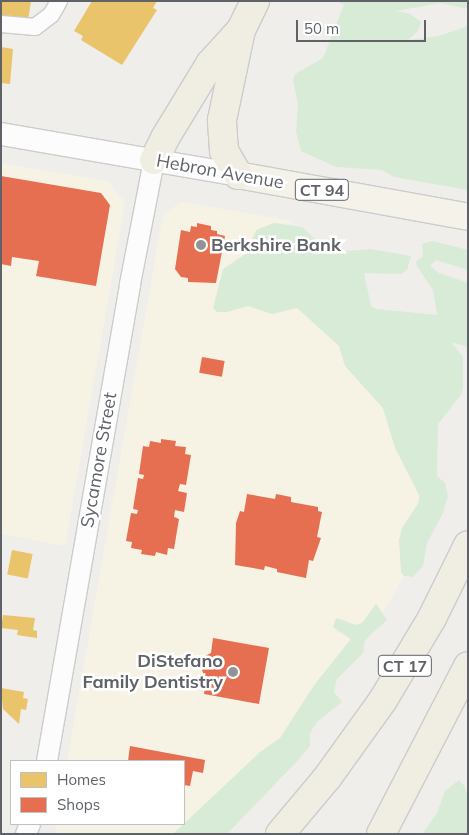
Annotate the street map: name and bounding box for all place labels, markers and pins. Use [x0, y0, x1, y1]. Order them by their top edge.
place label: Berkshire Bank [211, 234, 341, 256]
marker: Berkshire Bank [195, 239, 207, 251]
place label: DiStefano Family Dentistry [83, 651, 223, 694]
marker: DiStefano Family Dentistry [227, 666, 239, 678]

